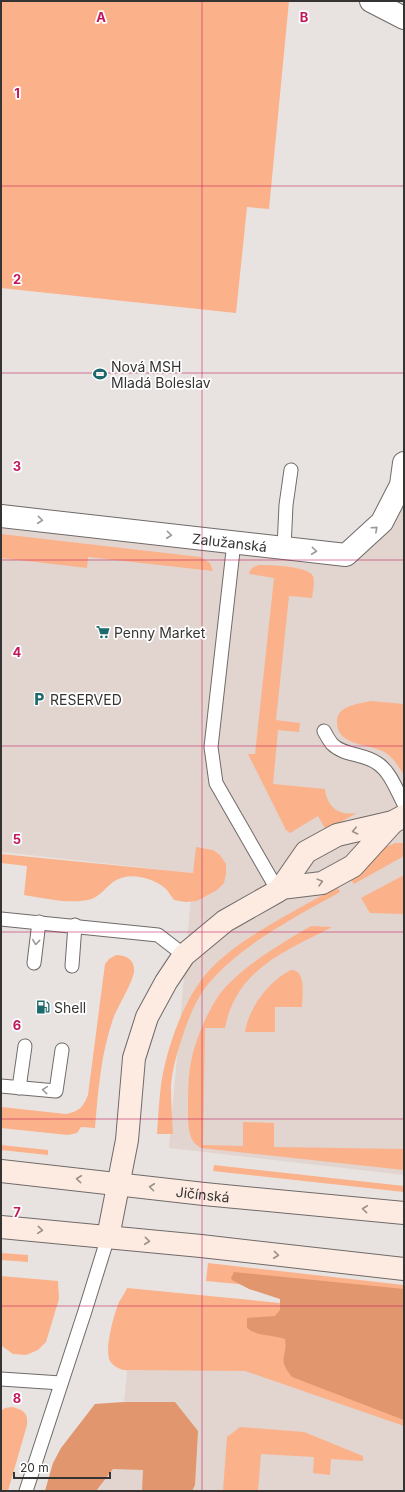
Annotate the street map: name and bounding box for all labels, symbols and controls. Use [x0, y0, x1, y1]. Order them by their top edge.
text: A [96, 9, 106, 25]
text: B [300, 9, 309, 25]
text: 1 [14, 85, 20, 101]
text: 2 [13, 271, 21, 287]
place label: Nová MSH Mladá Boleslav [111, 358, 211, 391]
sports icon: Nová MSH Mladá Boleslav [92, 366, 108, 382]
text: 3 [13, 458, 21, 474]
one-way arrow [37, 515, 43, 524]
one-way arrow [370, 526, 378, 533]
street label: Zalužanská [191, 529, 268, 555]
one-way arrow [166, 530, 172, 539]
one-way arrow [311, 546, 317, 555]
supermarket icon: Penny Market [95, 624, 111, 640]
place label: Penny Market [114, 624, 206, 641]
text: 4 [13, 644, 22, 660]
parking icon: RESERVED [31, 691, 47, 707]
place label: RESERVED [50, 691, 122, 708]
one-way arrow [351, 826, 358, 835]
text: 5 [13, 831, 21, 847]
one-way arrow [316, 878, 323, 887]
one-way arrow [32, 939, 41, 945]
fuel station icon: Shell [35, 999, 51, 1015]
place label: Shell [54, 999, 86, 1016]
text: 6 [13, 1017, 21, 1033]
one-way arrow [42, 1086, 48, 1095]
one-way arrow [76, 1175, 83, 1184]
street label: Jičínská [175, 1182, 230, 1205]
one-way arrow [149, 1183, 155, 1192]
text: 7 [13, 1204, 21, 1220]
one-way arrow [362, 1205, 368, 1214]
one-way arrow [37, 1225, 43, 1234]
one-way arrow [143, 1236, 150, 1245]
one-way arrow [273, 1250, 279, 1259]
text: 8 [13, 1390, 21, 1406]
scale bar [14, 1454, 110, 1480]
text: 20 m [20, 1460, 49, 1475]

